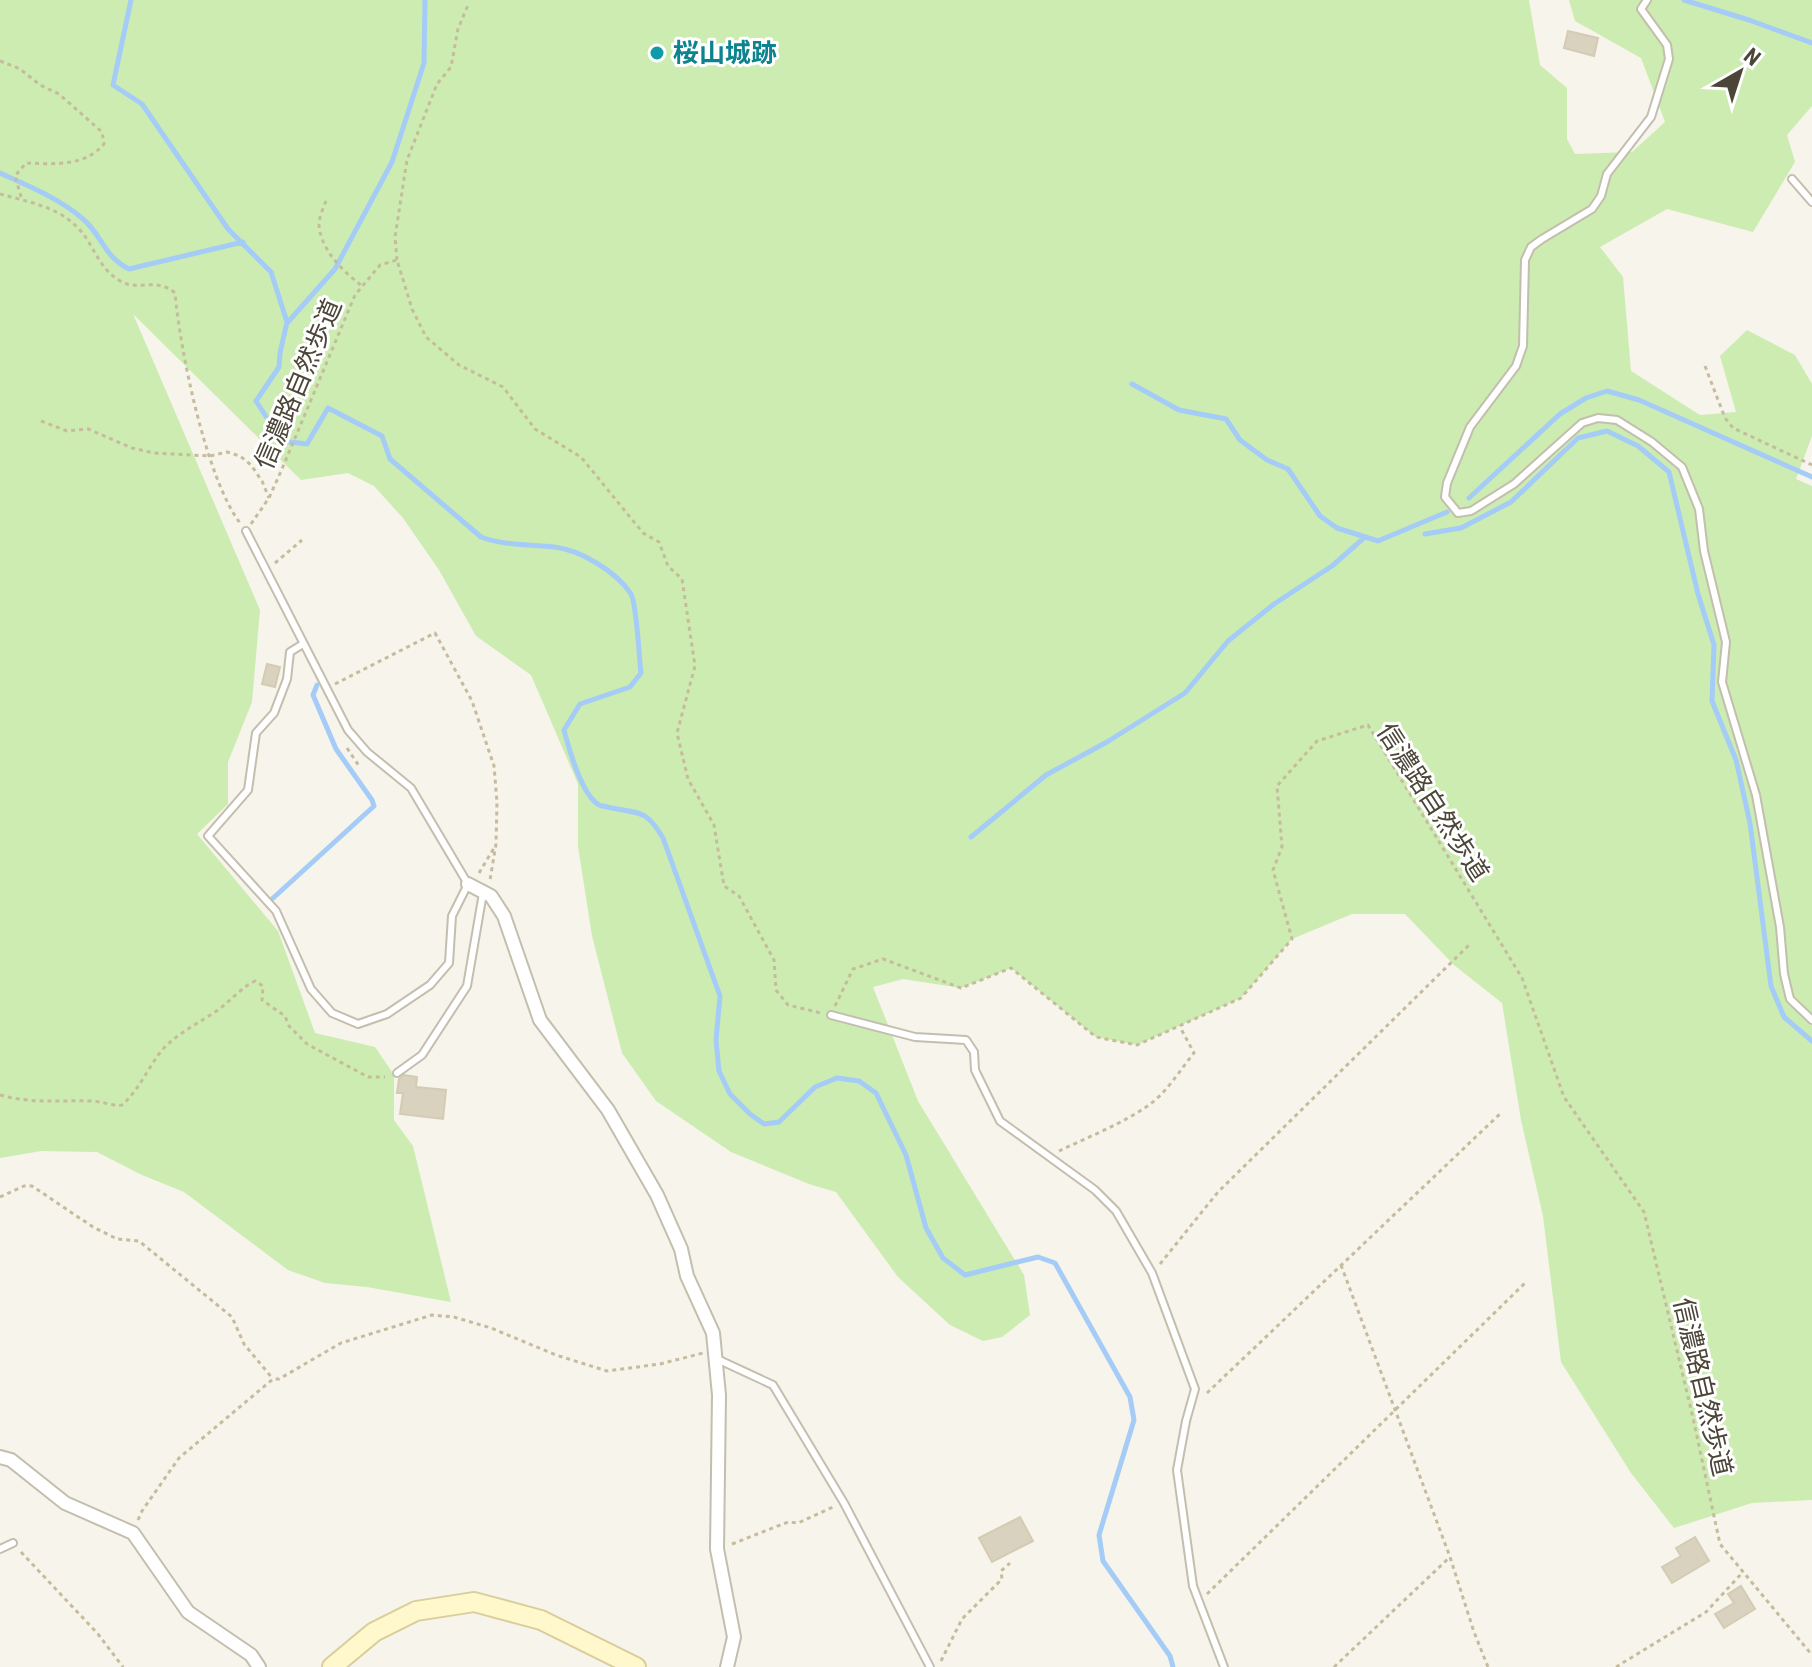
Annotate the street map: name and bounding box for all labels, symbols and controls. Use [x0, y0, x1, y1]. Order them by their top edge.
north arrow [1700, 32, 1780, 112]
place label: 桜山城跡 [673, 38, 777, 68]
text: N [1739, 43, 1765, 71]
marker: 桜山城跡 [648, 44, 666, 62]
street label: 信濃路自然歩道 [249, 294, 347, 474]
street label: 信濃路自然歩道 [1371, 718, 1495, 886]
street label: 信濃路自然歩道 [1668, 1295, 1738, 1479]

